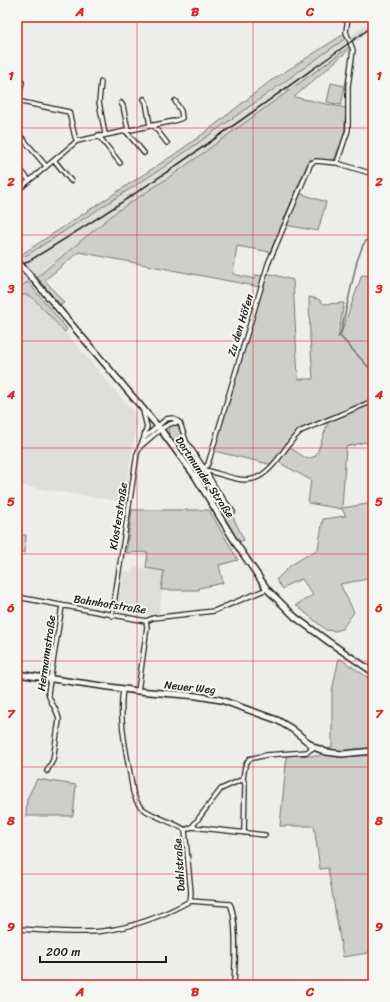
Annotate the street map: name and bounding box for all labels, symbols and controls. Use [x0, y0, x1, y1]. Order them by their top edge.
text: A [75, 0, 84, 23]
text: B [191, 0, 200, 23]
text: C [305, 0, 315, 23]
text: 1 [8, 64, 14, 87]
text: 1 [376, 64, 382, 87]
text: 2 [6, 170, 15, 193]
text: 2 [374, 170, 383, 193]
text: 3 [6, 277, 15, 300]
text: 3 [374, 277, 383, 300]
street label: Zu den Höfen [222, 292, 259, 359]
text: 4 [6, 383, 16, 406]
text: 4 [374, 383, 384, 406]
street label: Dortmunder Straße [170, 432, 239, 522]
street label: Klosterstraße [104, 481, 133, 551]
text: 5 [7, 490, 15, 513]
text: 5 [375, 490, 383, 513]
street label: Bahnhofstraße [72, 589, 148, 620]
text: 6 [6, 596, 15, 619]
text: 6 [374, 596, 383, 619]
street label: Hermannstraße [32, 613, 61, 692]
street label: Neuer Weg [163, 675, 217, 700]
text: 7 [7, 702, 16, 725]
text: 7 [375, 702, 384, 725]
text: 8 [6, 809, 15, 832]
text: 8 [374, 809, 383, 832]
street label: Dahlstraße [168, 837, 191, 892]
text: 9 [7, 915, 15, 938]
text: 9 [375, 915, 383, 938]
scale bar [40, 938, 166, 964]
text: 200 m [46, 941, 80, 963]
text: A [75, 980, 84, 1002]
text: B [191, 980, 200, 1002]
text: C [305, 980, 315, 1002]

